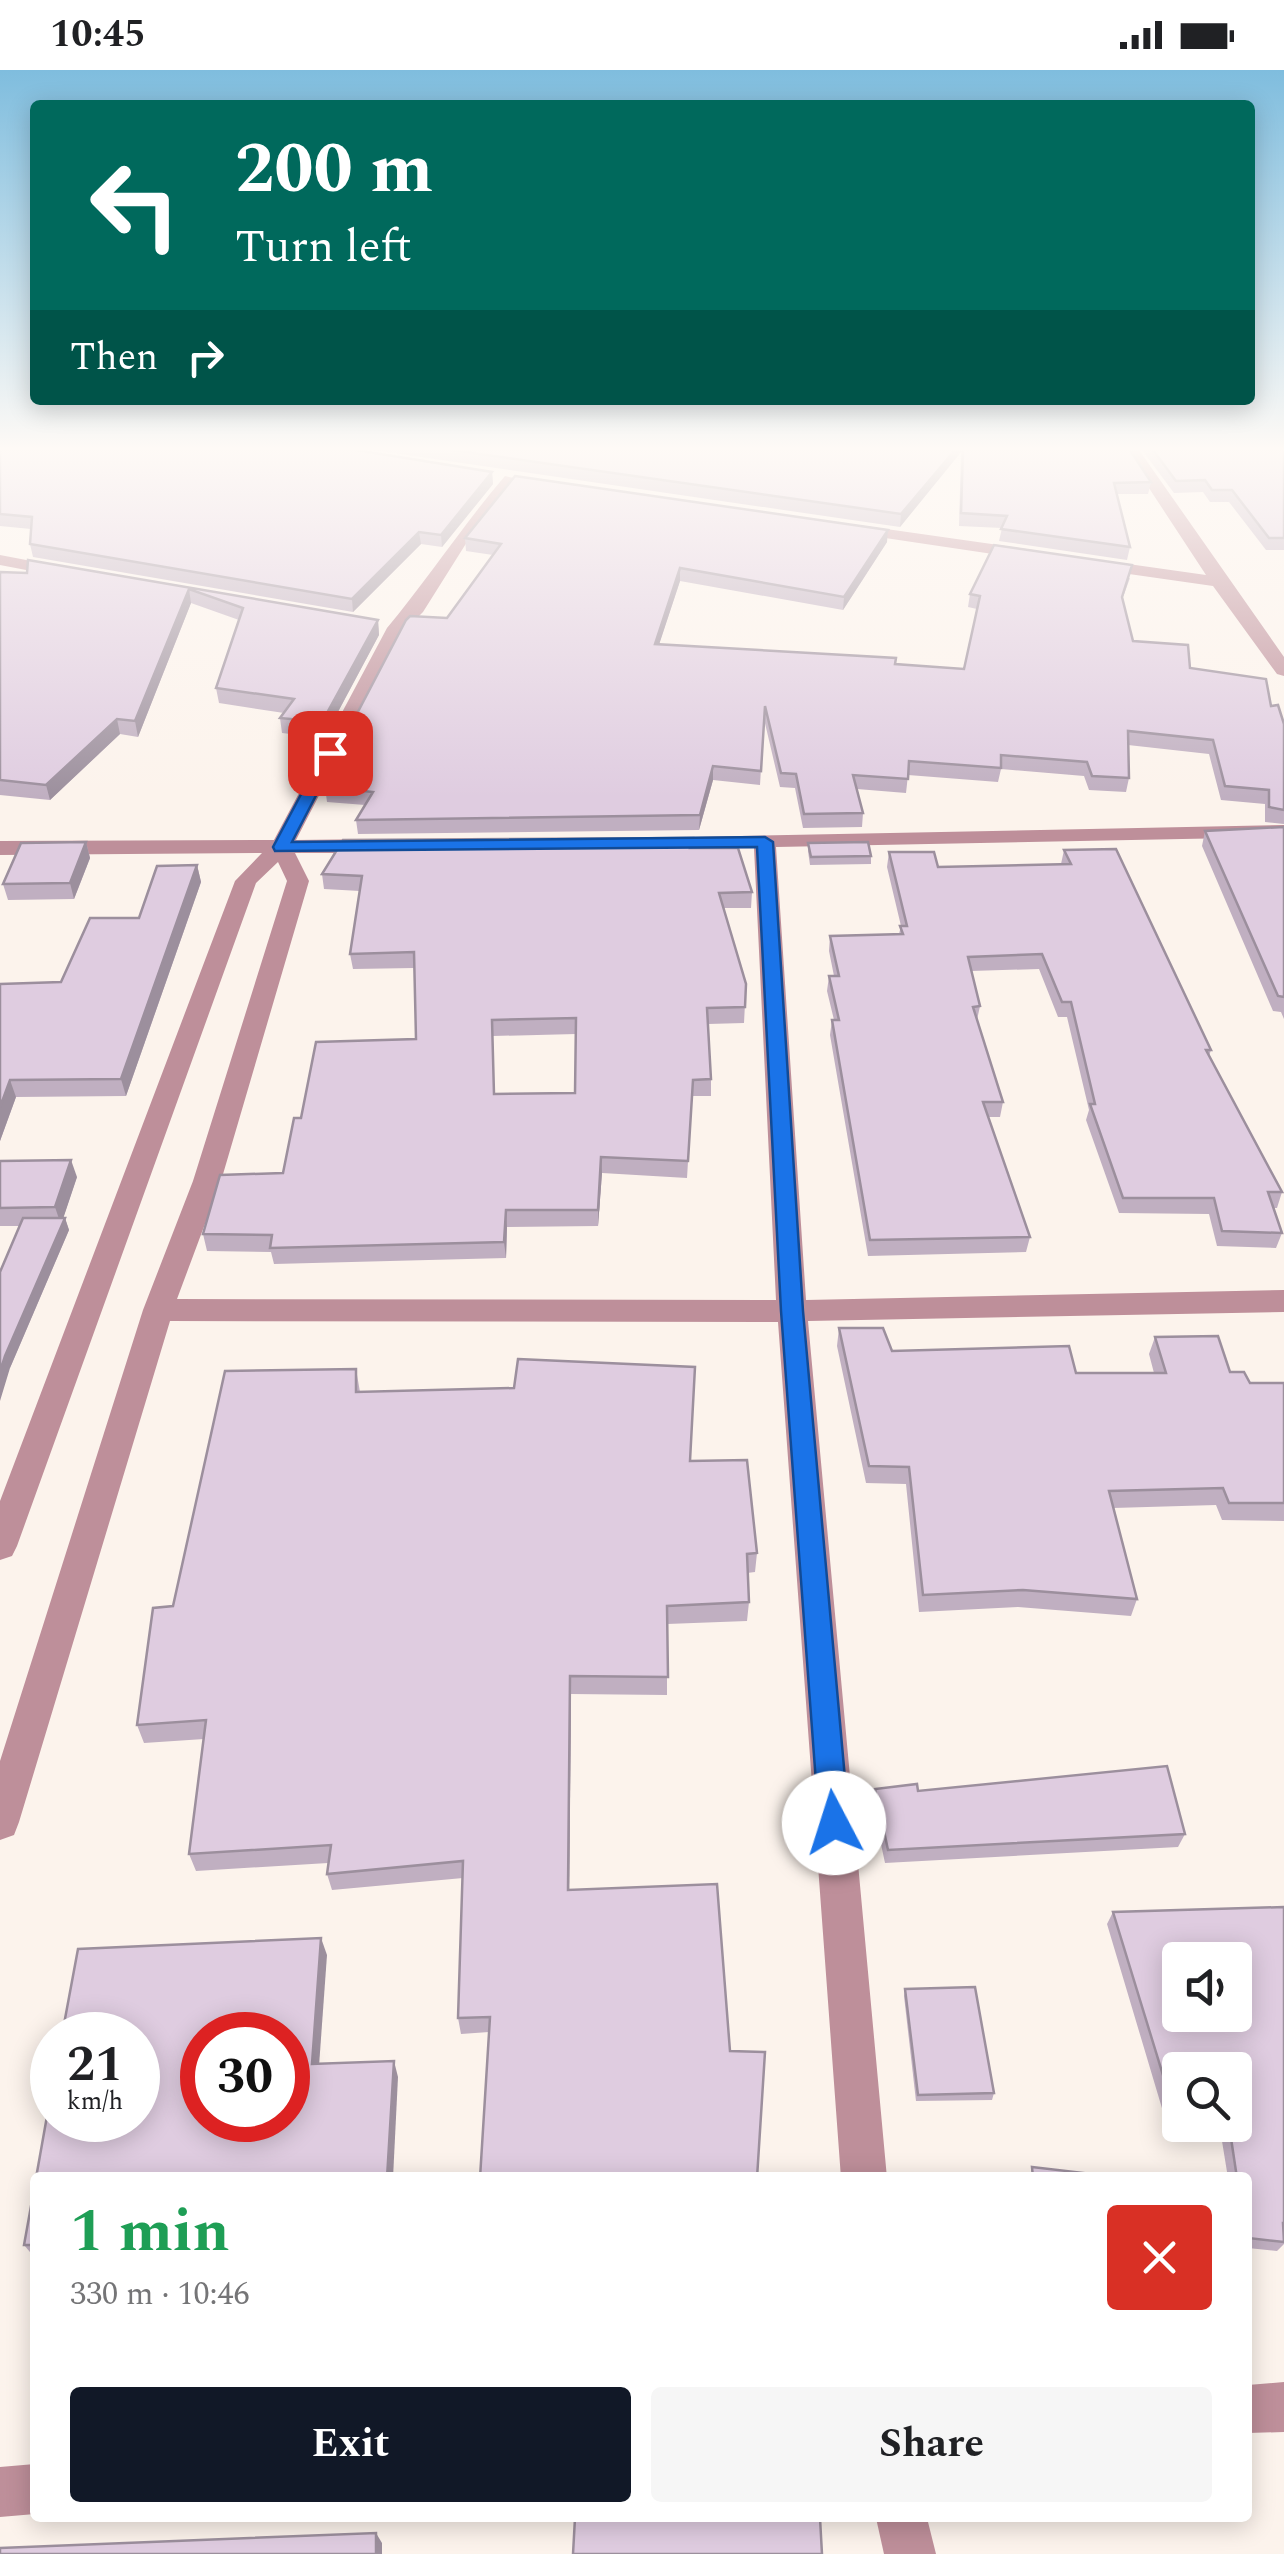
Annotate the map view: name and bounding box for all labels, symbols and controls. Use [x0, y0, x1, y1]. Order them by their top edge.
text: 10:45 [50, 6, 145, 64]
text: 200 m [235, 117, 433, 223]
icon: left [70, 140, 200, 270]
text: Turn left [235, 213, 412, 282]
text: Then [70, 329, 158, 387]
icon: right [178, 330, 233, 385]
pin [288, 711, 373, 796]
icon: arrive [303, 726, 358, 781]
position arrow [782, 1771, 886, 1875]
map controls [1162, 1942, 1252, 2142]
button: sound [1162, 1942, 1252, 2032]
speed limit sign: 30 [180, 2012, 310, 2142]
text: 21 [67, 2027, 123, 2103]
button: search [1162, 2052, 1252, 2142]
text: km/h [67, 2083, 123, 2121]
text: 1 min [70, 2186, 230, 2278]
button: close [1107, 2205, 1212, 2310]
text: 330 m · 10:46 [70, 2270, 250, 2319]
button: Exit [70, 2387, 631, 2502]
button: Share [651, 2387, 1212, 2502]

